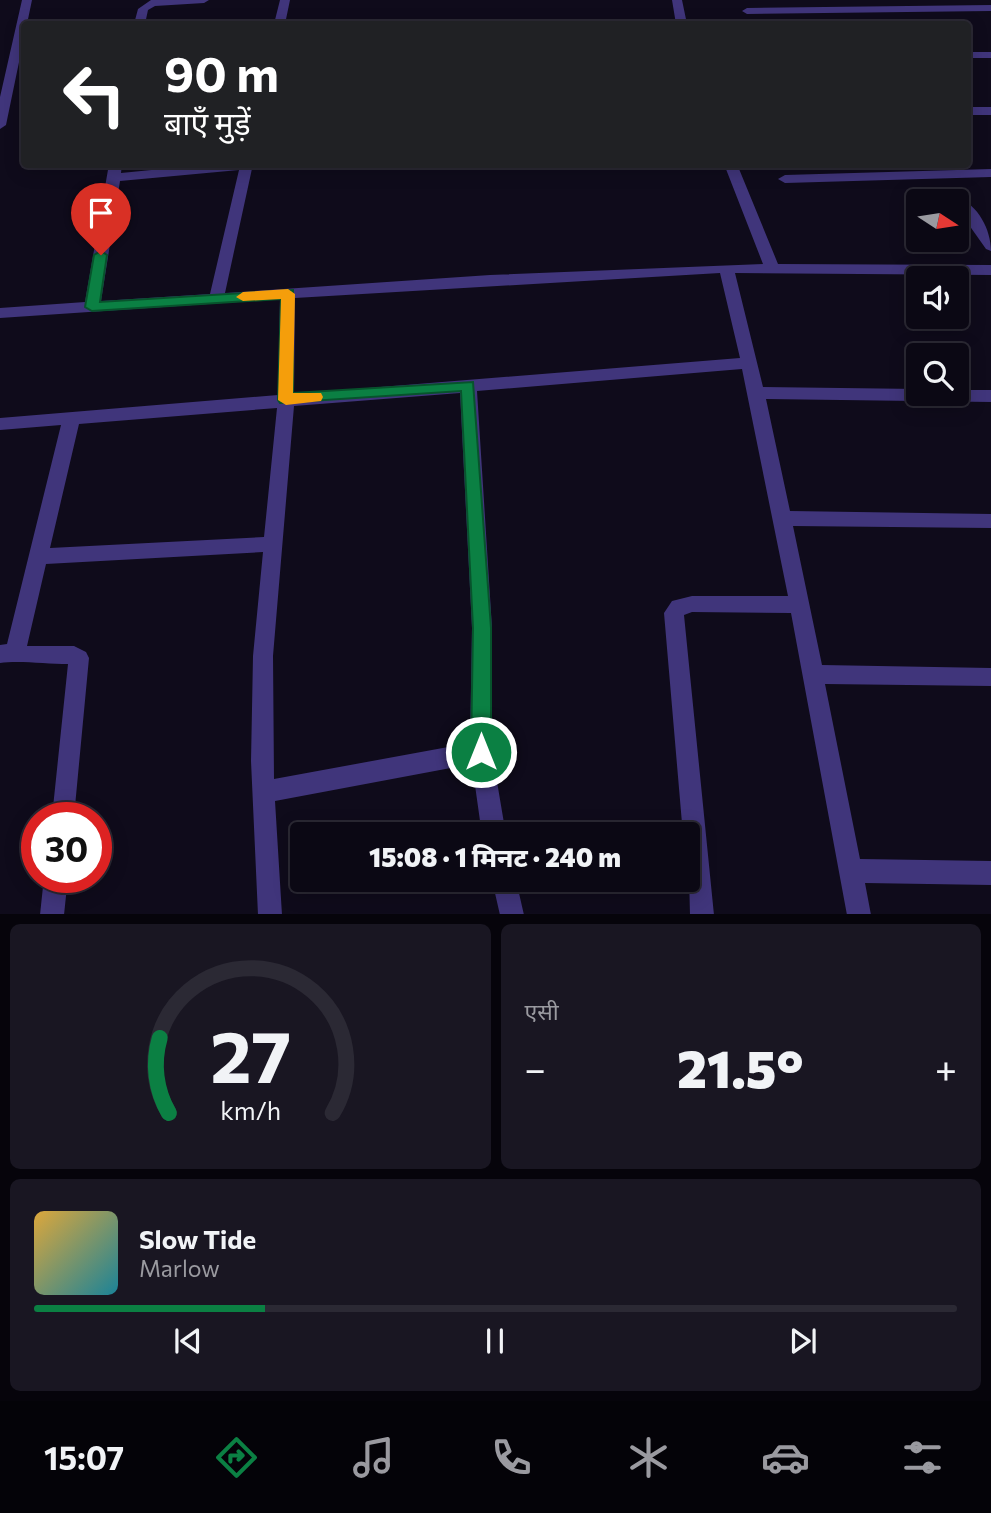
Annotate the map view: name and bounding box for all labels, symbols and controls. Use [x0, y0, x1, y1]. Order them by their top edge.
text: 90 m [164, 42, 279, 102]
icon: left [49, 49, 140, 140]
text: बाएँ मुड़ें [164, 102, 251, 142]
pin [71, 183, 131, 255]
north arrow [906, 189, 970, 252]
map controls [906, 189, 969, 406]
icon: arrive [82, 194, 120, 232]
button: sound [906, 266, 969, 329]
button: search [906, 343, 969, 406]
position arrow [444, 715, 518, 789]
speed limit sign: 30 [21, 802, 112, 893]
text: 15:08 · 1 मिनट · 240 m [369, 841, 621, 872]
text: एसी [525, 997, 559, 1025]
text: 27 [210, 1009, 291, 1098]
text: 21.5° [677, 1035, 804, 1099]
text: − [525, 1044, 546, 1091]
text: + [935, 1044, 957, 1091]
text: km/h [220, 1094, 281, 1124]
text: Slow Tide [139, 1223, 256, 1254]
text: Marlow [139, 1254, 220, 1282]
icon: previous [169, 1322, 207, 1360]
icon: pause [476, 1322, 514, 1360]
icon: next [784, 1322, 822, 1360]
icon: directions [212, 1433, 261, 1482]
icon: music [349, 1433, 398, 1482]
icon: phone [487, 1433, 536, 1482]
icon: climate [624, 1433, 673, 1482]
icon: car [761, 1433, 810, 1482]
icon: filters [898, 1433, 947, 1482]
text: 15:07 [44, 1437, 124, 1477]

